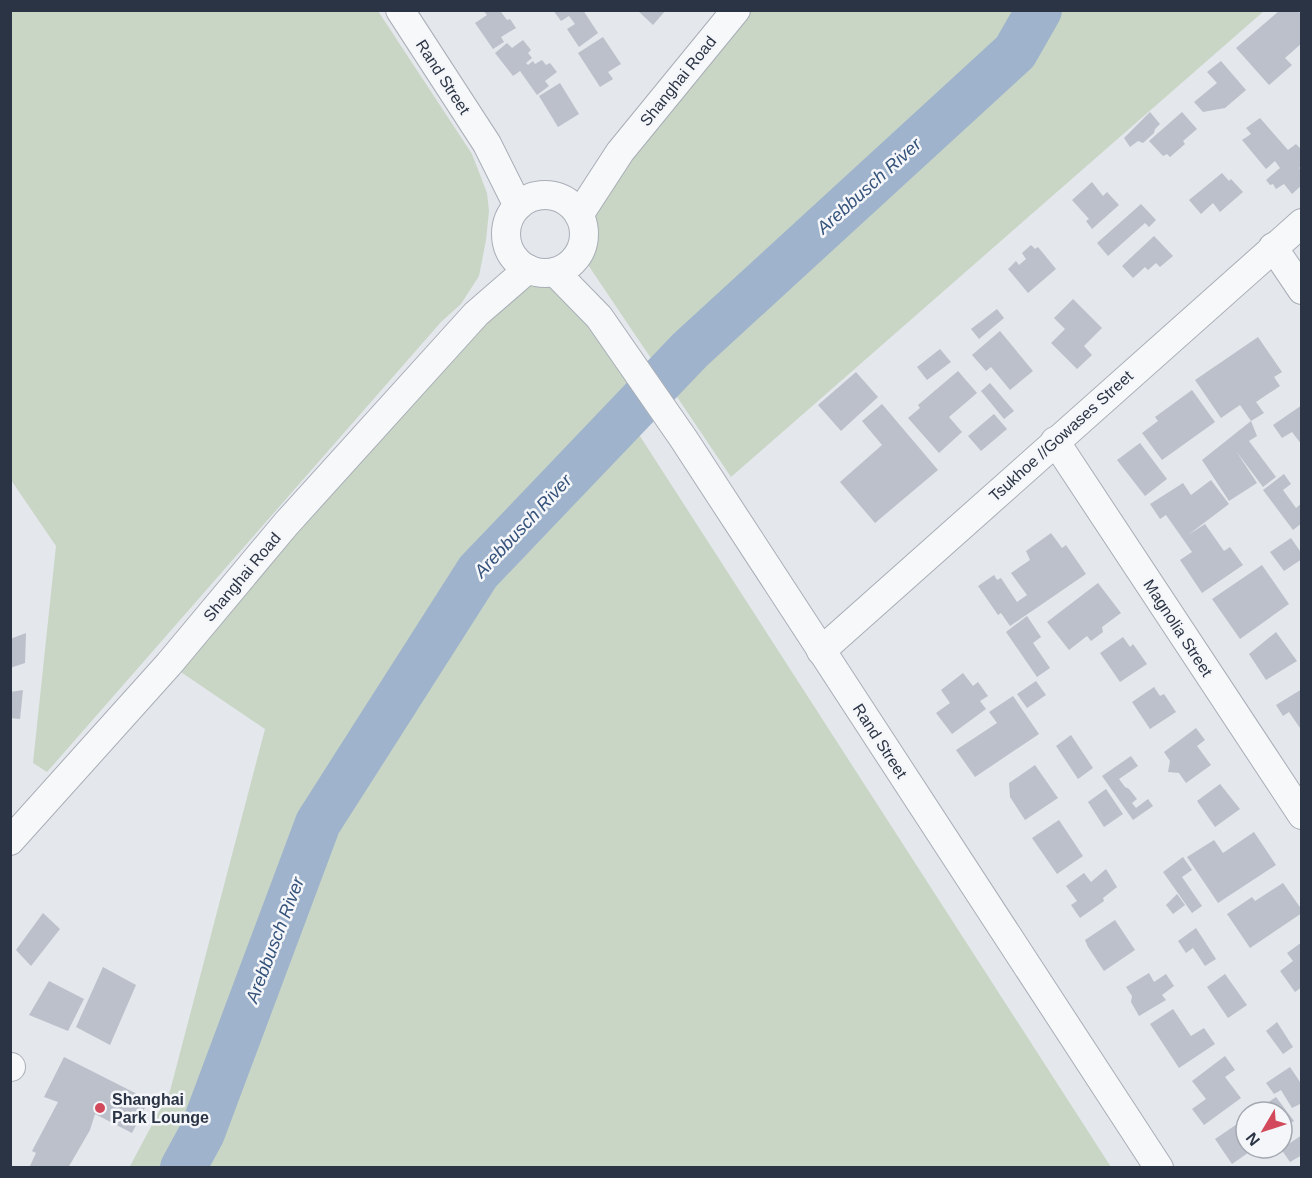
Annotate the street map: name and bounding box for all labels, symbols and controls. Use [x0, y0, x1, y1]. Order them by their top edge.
street label: Shanghai Road [637, 33, 719, 129]
street label: Rand Street [413, 37, 474, 118]
water label: Arebbusch River [812, 133, 926, 239]
street label: Tsukhoe //Gowases Street [986, 367, 1136, 505]
water label: Arebbusch River [470, 470, 576, 582]
street label: Shanghai Road [200, 529, 284, 625]
street label: Magnolia Street [1140, 576, 1216, 680]
street label: Rand Street [850, 701, 911, 782]
water label: Arebbusch River [241, 873, 309, 1007]
place label: Shanghai Park Lounge [112, 1091, 209, 1126]
north arrow [1234, 1100, 1294, 1160]
marker: Shanghai Park Lounge [93, 1101, 107, 1115]
text: N [1242, 1129, 1263, 1149]

